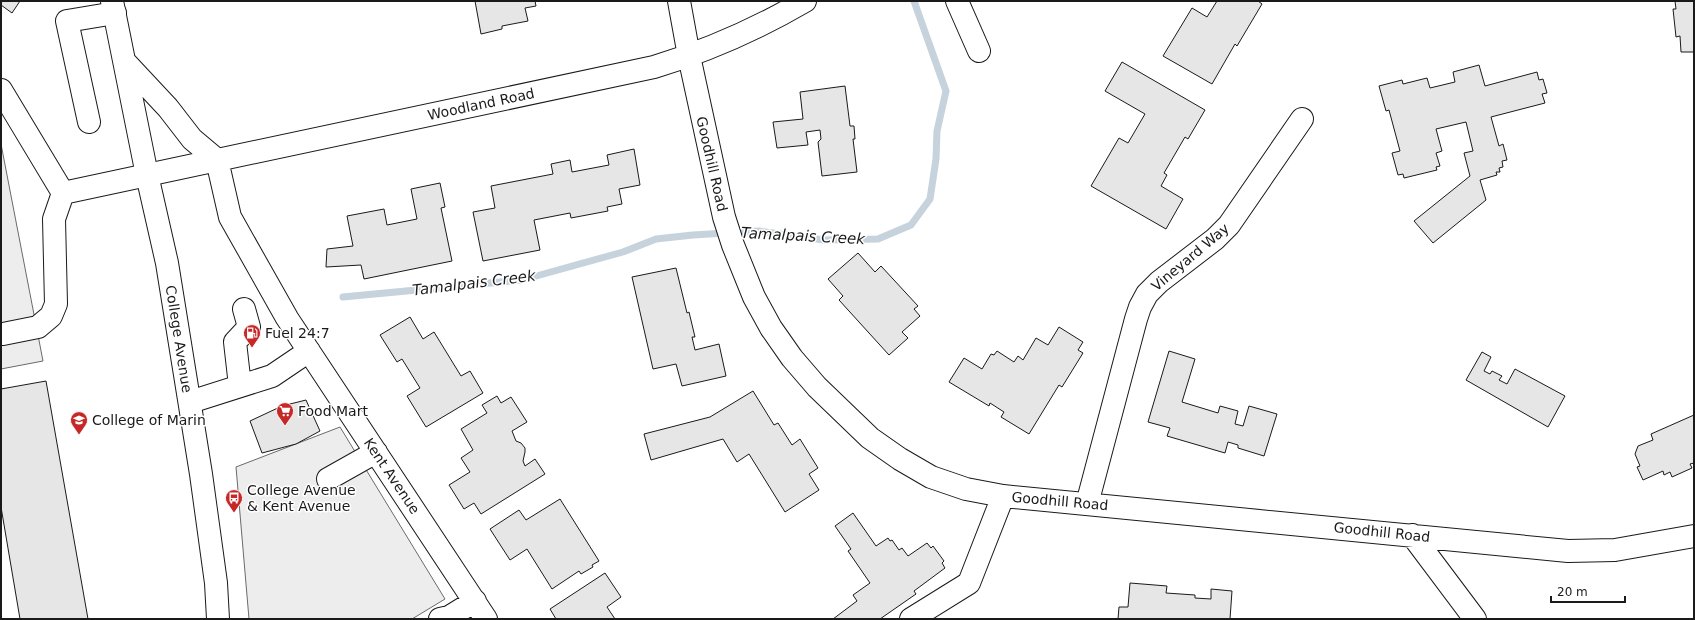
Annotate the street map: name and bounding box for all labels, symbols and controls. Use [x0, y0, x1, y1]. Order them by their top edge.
street label: Woodland Road [426, 85, 536, 123]
street label: Goodhill Road [693, 115, 731, 213]
street label: Vineyard Way [1148, 220, 1232, 294]
water label: Tamalpais Creek [741, 224, 867, 248]
water label: Tamalpais Creek [411, 266, 538, 299]
street label: College Avenue [163, 284, 195, 394]
fuel station icon: Fuel 24:7 [242, 323, 262, 348]
place label: Fuel 24:7 [265, 325, 330, 341]
supermarket icon: Food Mart [275, 401, 295, 426]
place label: Food Mart [298, 403, 368, 419]
school or university icon: College of Marin [69, 410, 89, 435]
place label: College of Marin [92, 412, 206, 428]
street label: Kent Avenue [361, 435, 423, 517]
place label: College Avenue & Kent Avenue [247, 482, 356, 514]
bus stop icon: College Avenue & Kent Avenue [224, 488, 244, 513]
street label: Goodhill Road [1011, 489, 1109, 513]
street label: Goodhill Road [1333, 519, 1431, 545]
scale bar [1551, 578, 1625, 604]
text: 20 m [1557, 585, 1588, 599]

